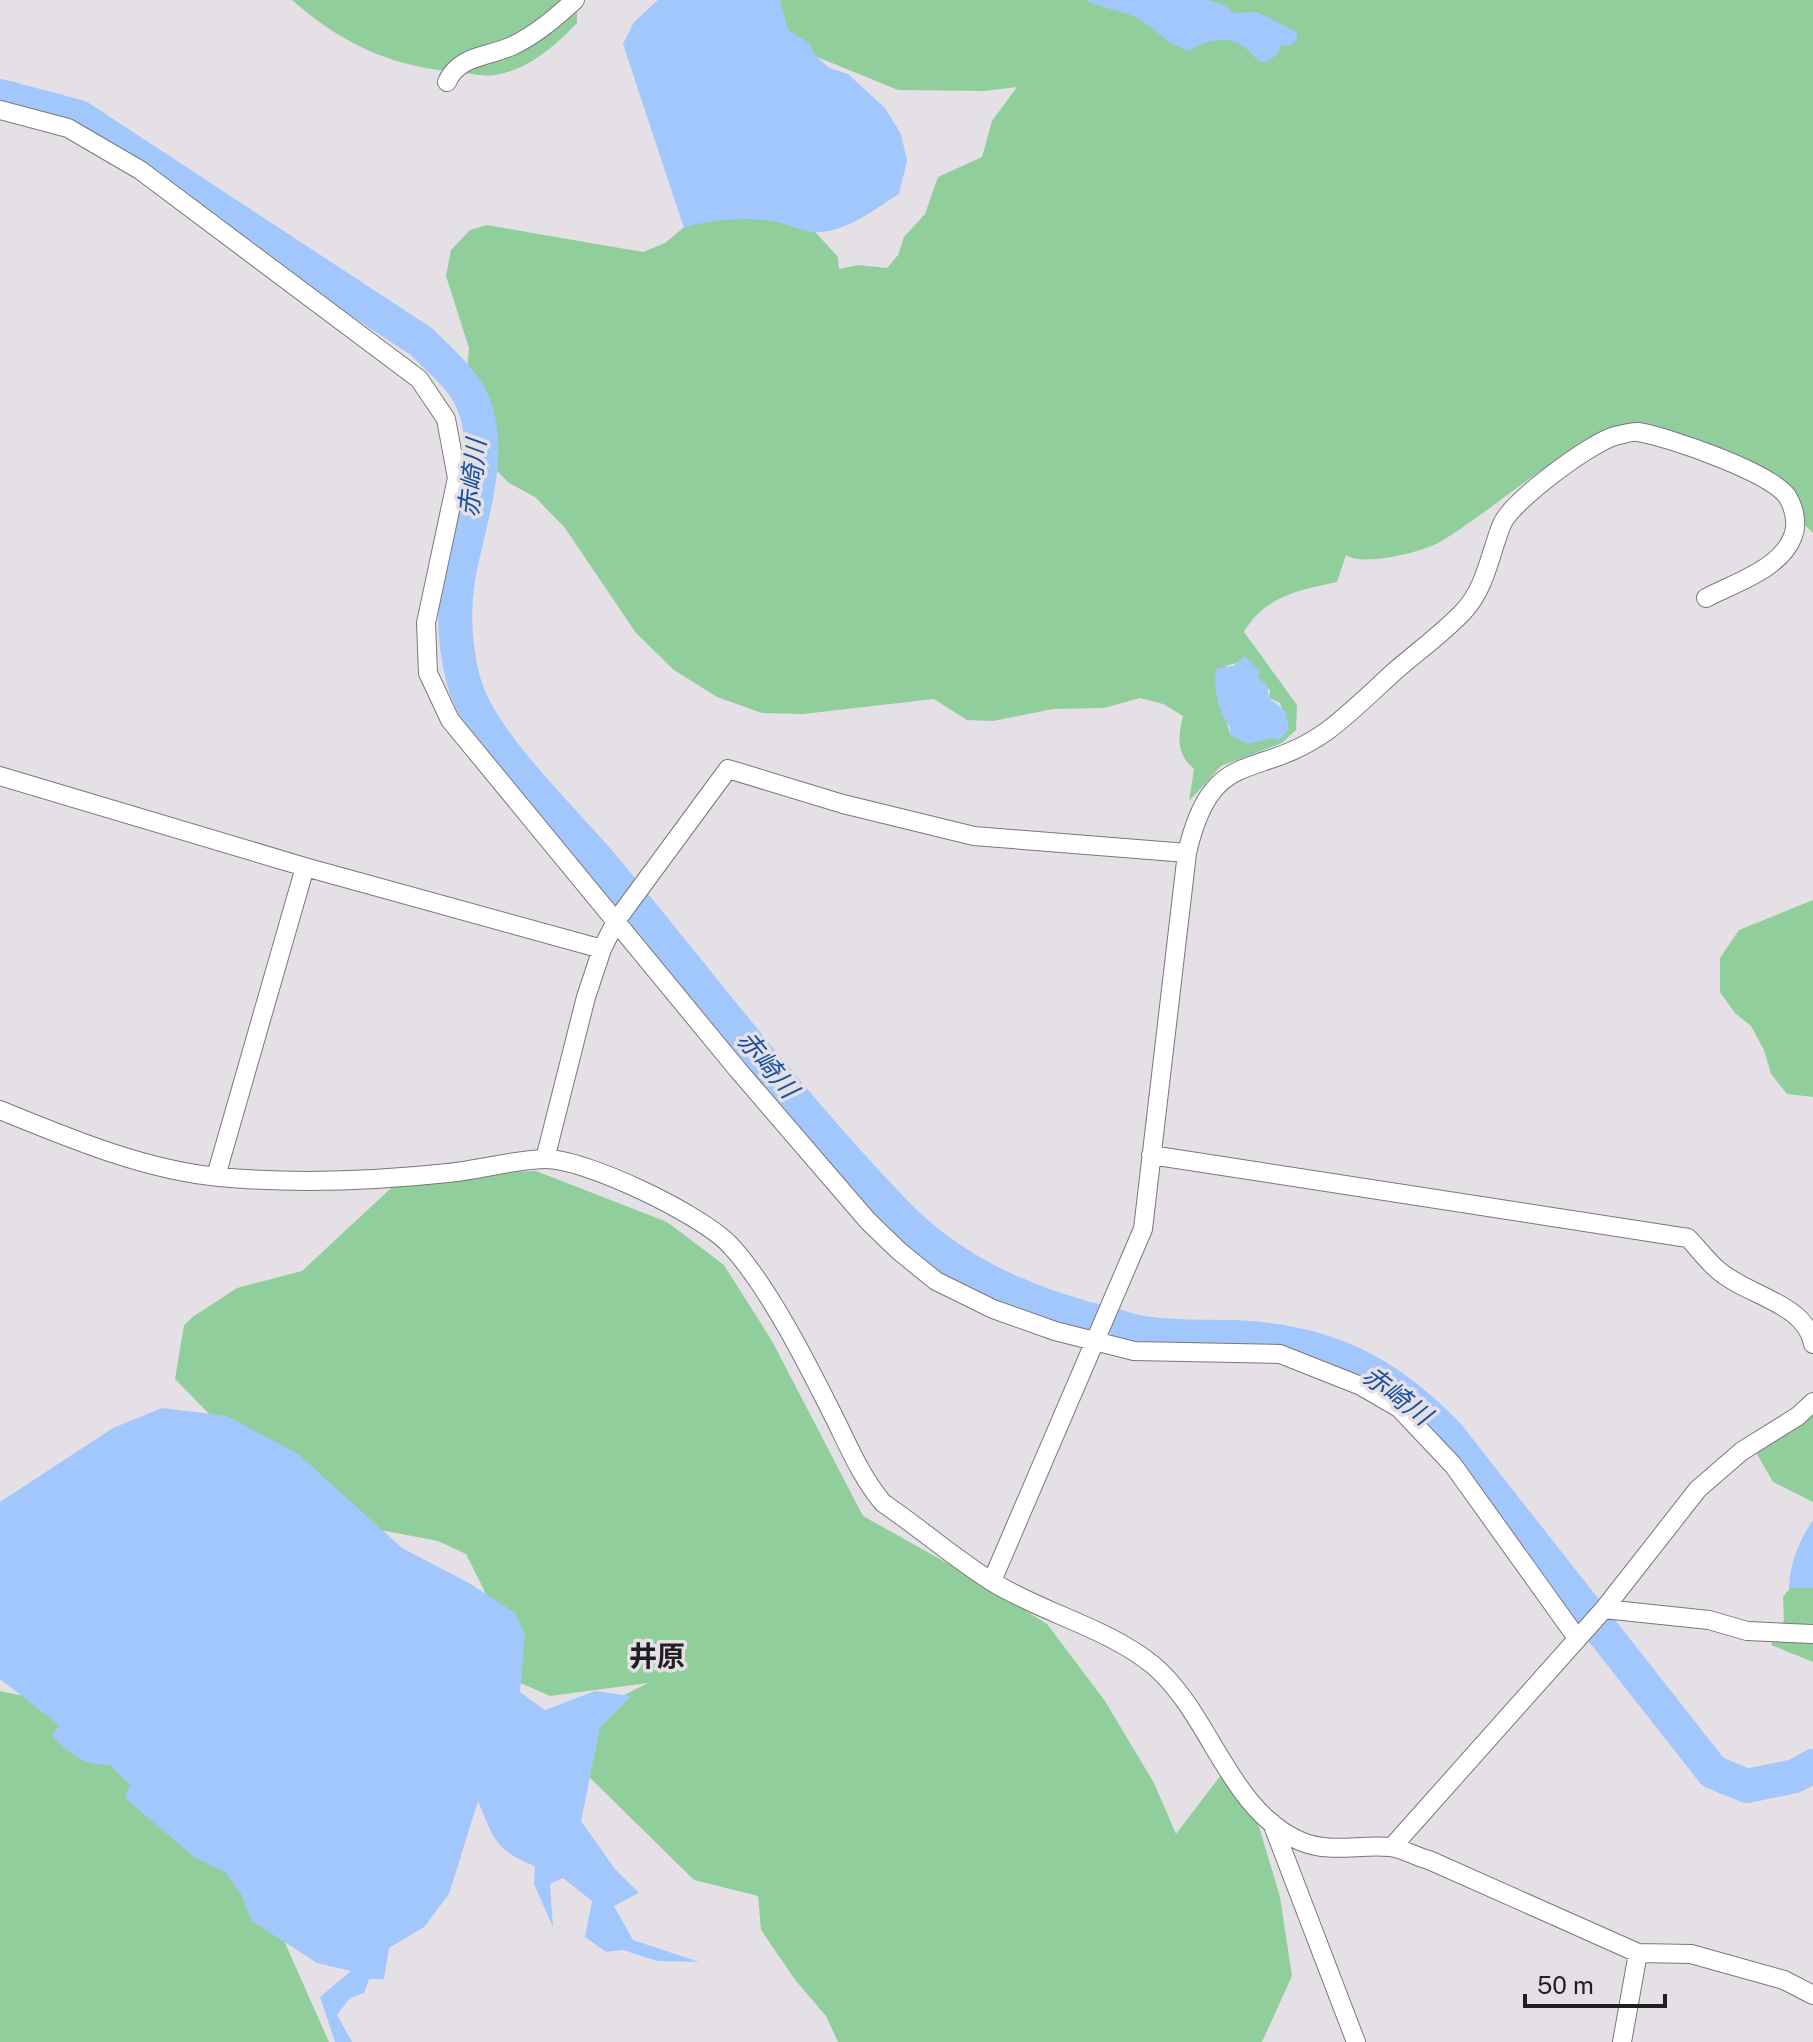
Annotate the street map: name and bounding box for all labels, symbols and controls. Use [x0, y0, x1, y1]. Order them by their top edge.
water label: 赤崎川 [453, 435, 492, 518]
water label: 赤崎川 [731, 1024, 807, 1106]
water label: 赤崎川 [1357, 1359, 1440, 1433]
district label: 井原 [629, 1639, 685, 1672]
scale bar [1525, 1958, 1665, 2008]
text: 50 m [1537, 1971, 1594, 1999]

